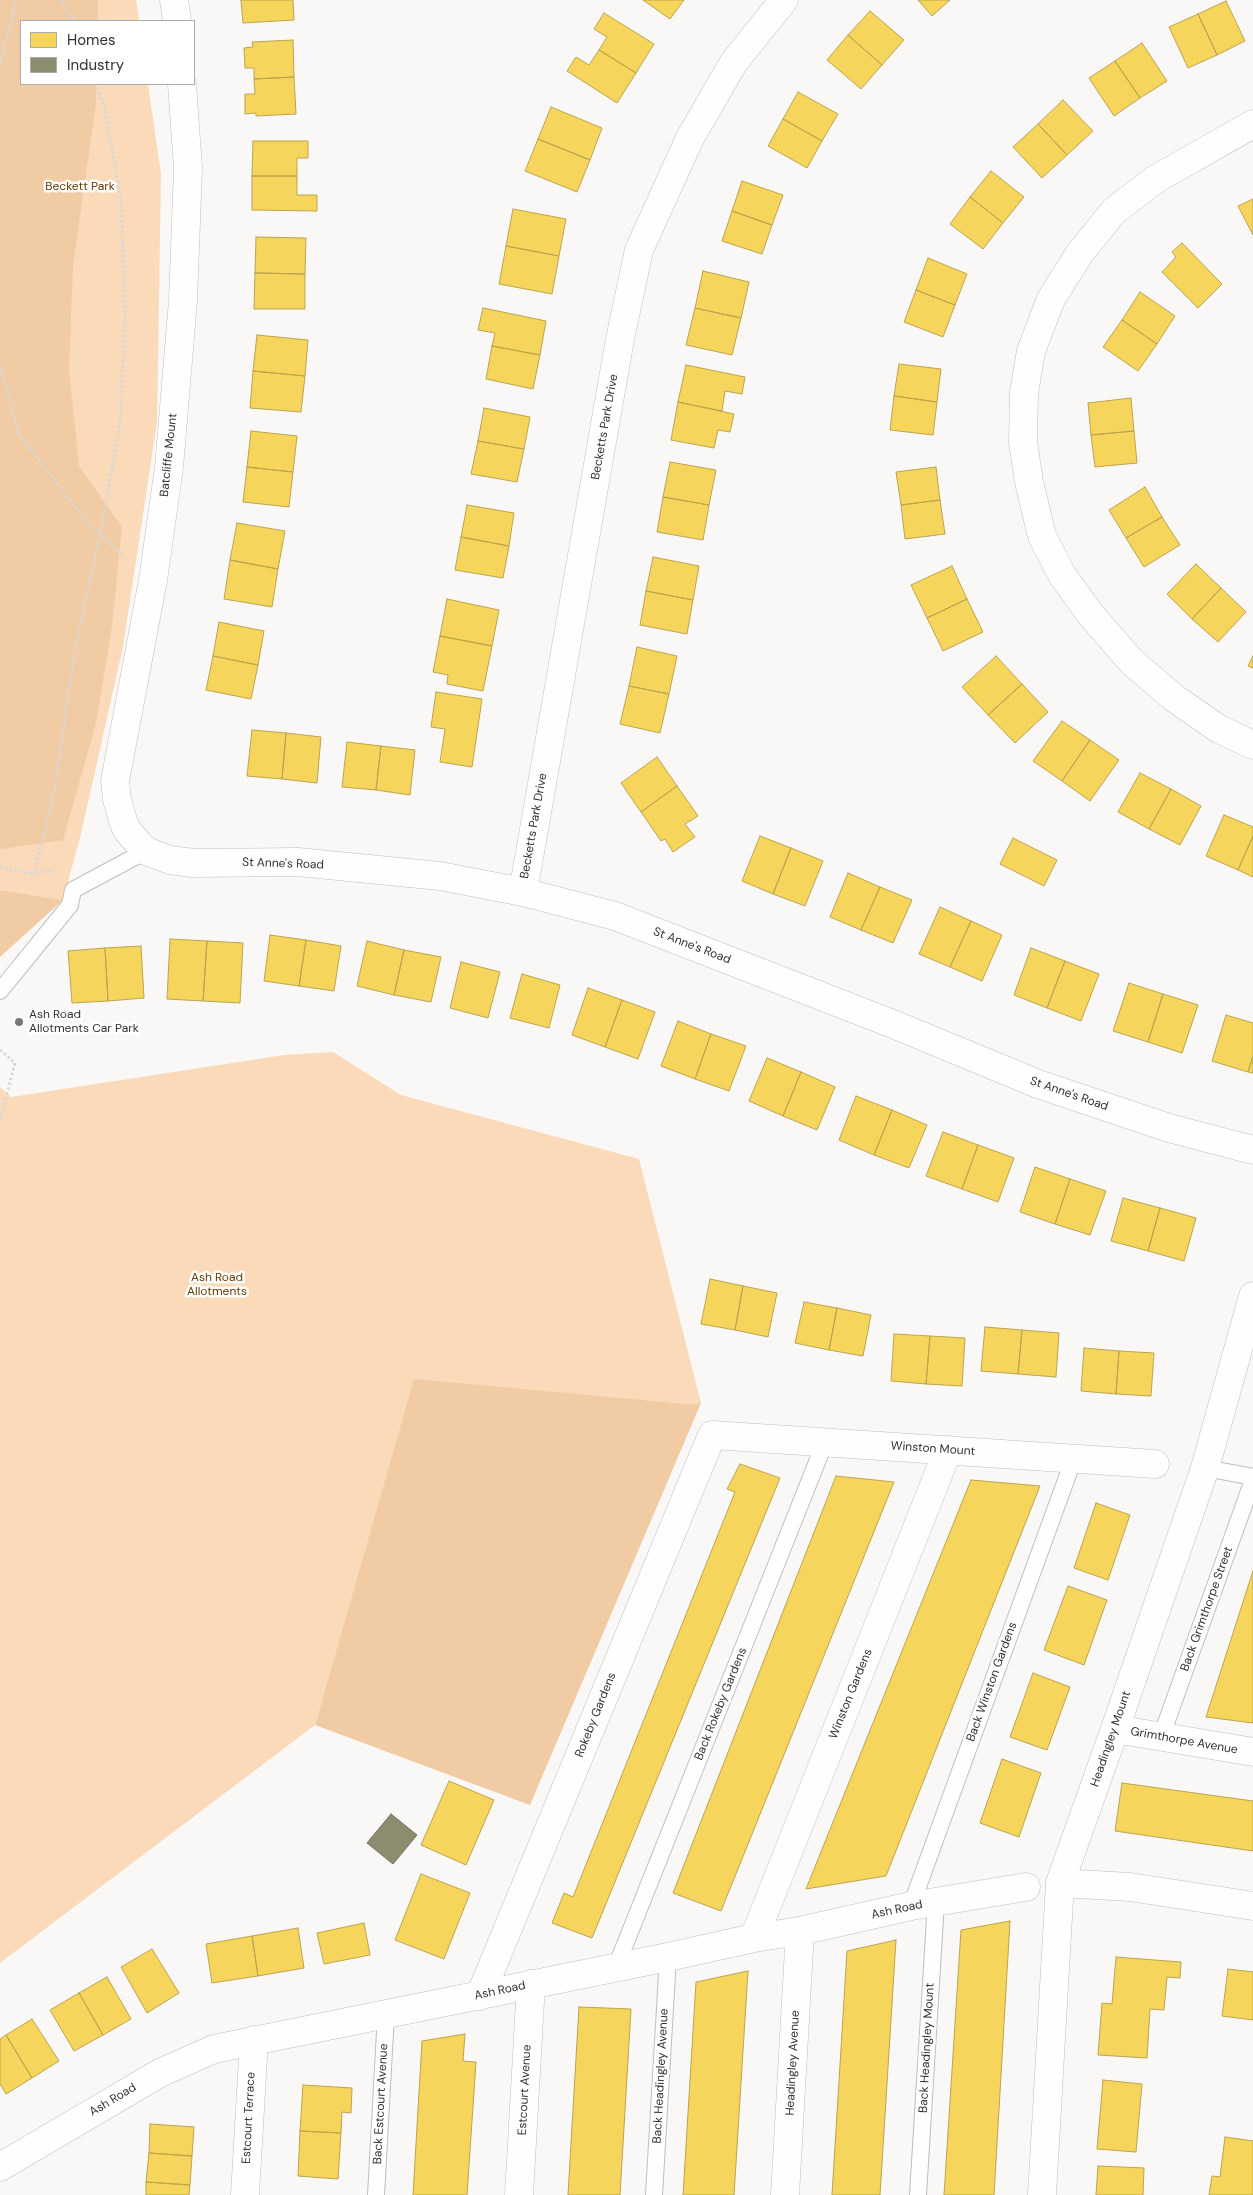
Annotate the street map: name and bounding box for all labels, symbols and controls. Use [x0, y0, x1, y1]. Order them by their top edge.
legend [20, 20, 195, 85]
text: Homes [67, 30, 116, 50]
text: Industry [67, 55, 124, 75]
park label: Beckett Park [45, 180, 115, 194]
street label: Becketts Park Drive [589, 373, 621, 481]
street label: Batcliffe Mount [157, 412, 181, 498]
street label: Becketts Park Drive [518, 772, 550, 880]
street label: St Anne's Road [242, 855, 324, 873]
street label: St Anne's Road [651, 925, 733, 967]
place label: Ash Road Allotments Car Park [29, 1008, 139, 1036]
marker: Ash Road Allotments Car Park [13, 1016, 25, 1028]
street label: St Anne's Road [1028, 1074, 1110, 1114]
park label: Ash Road Allotments [187, 1271, 247, 1299]
street label: Winston Mount [890, 1439, 976, 1459]
street label: Back Grimthorpe Street [1178, 1545, 1236, 1673]
street label: Back Winston Gardens [964, 1620, 1020, 1744]
street label: Back Rokeby Gardens [692, 1646, 750, 1762]
street label: Winston Gardens [826, 1647, 876, 1741]
street label: Rokeby Gardens [572, 1670, 620, 1760]
street label: Headingley Mount [1088, 1689, 1134, 1789]
street label: Grimthorpe Avenue [1129, 1724, 1239, 1758]
street label: Ash Road [870, 1898, 924, 1922]
street label: Ash Road [473, 1979, 527, 2003]
street label: Back Headingley Mount [916, 1983, 938, 2113]
street label: Back Headingley Avenue [650, 2008, 672, 2144]
street label: Headingley Avenue [783, 2010, 803, 2116]
street label: Back Estcourt Avenue [371, 2043, 391, 2165]
street label: Estcourt Avenue [515, 2044, 535, 2136]
street label: Estcourt Terrace [239, 2072, 259, 2164]
street label: Ash Road [87, 2080, 139, 2120]

